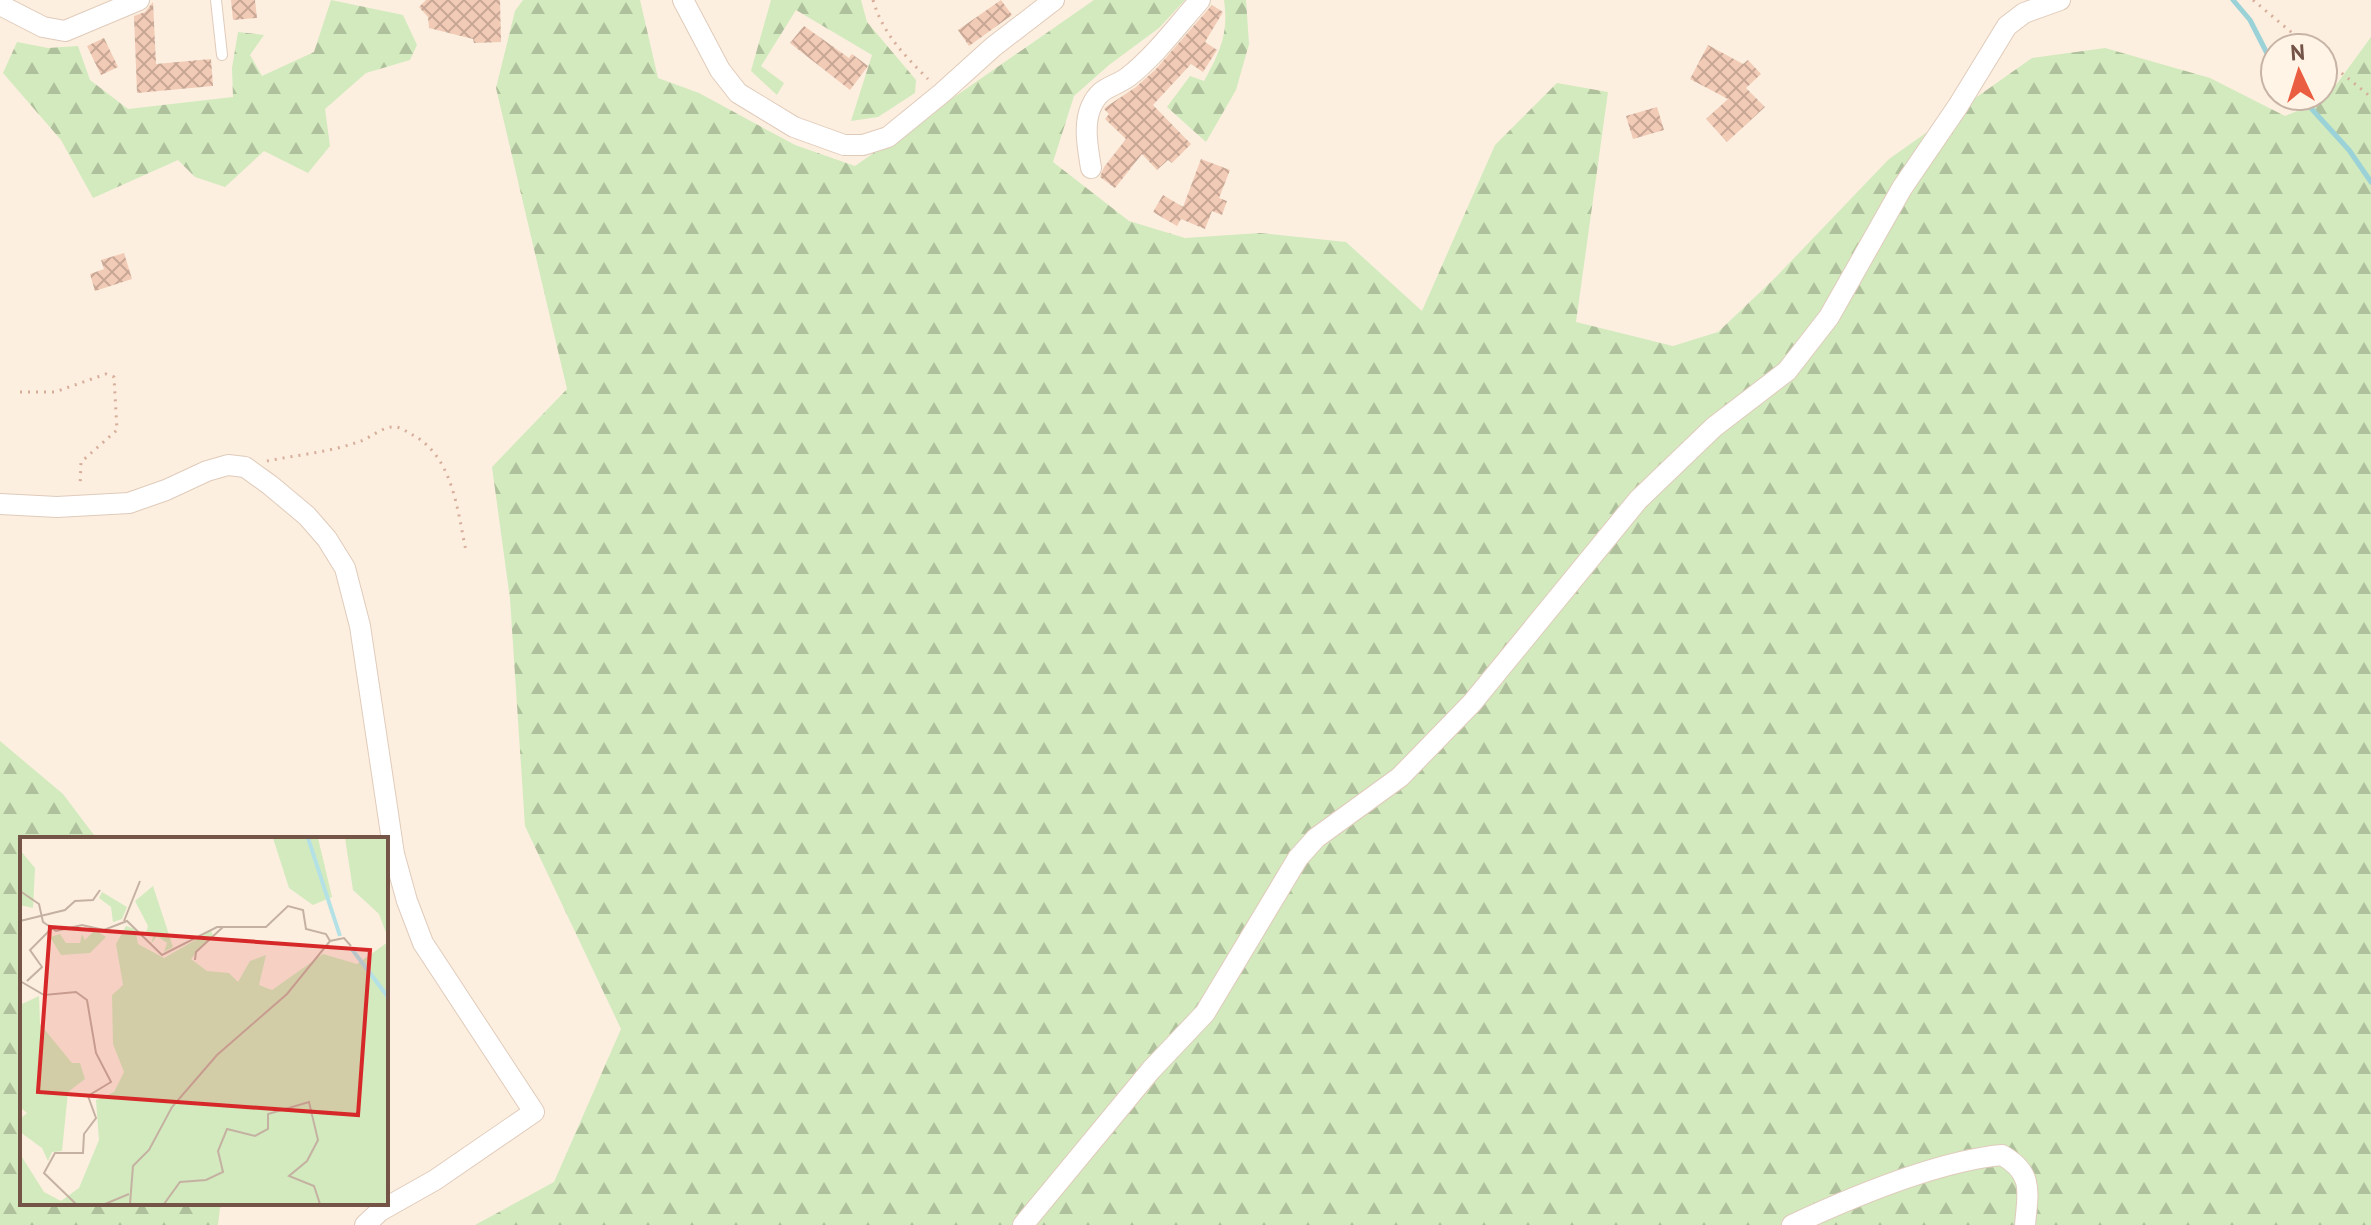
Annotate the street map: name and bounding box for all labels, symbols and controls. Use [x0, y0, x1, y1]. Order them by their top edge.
north arrow [2259, 32, 2339, 112]
text: N [2289, 38, 2306, 67]
inset map [20, 837, 388, 1205]

